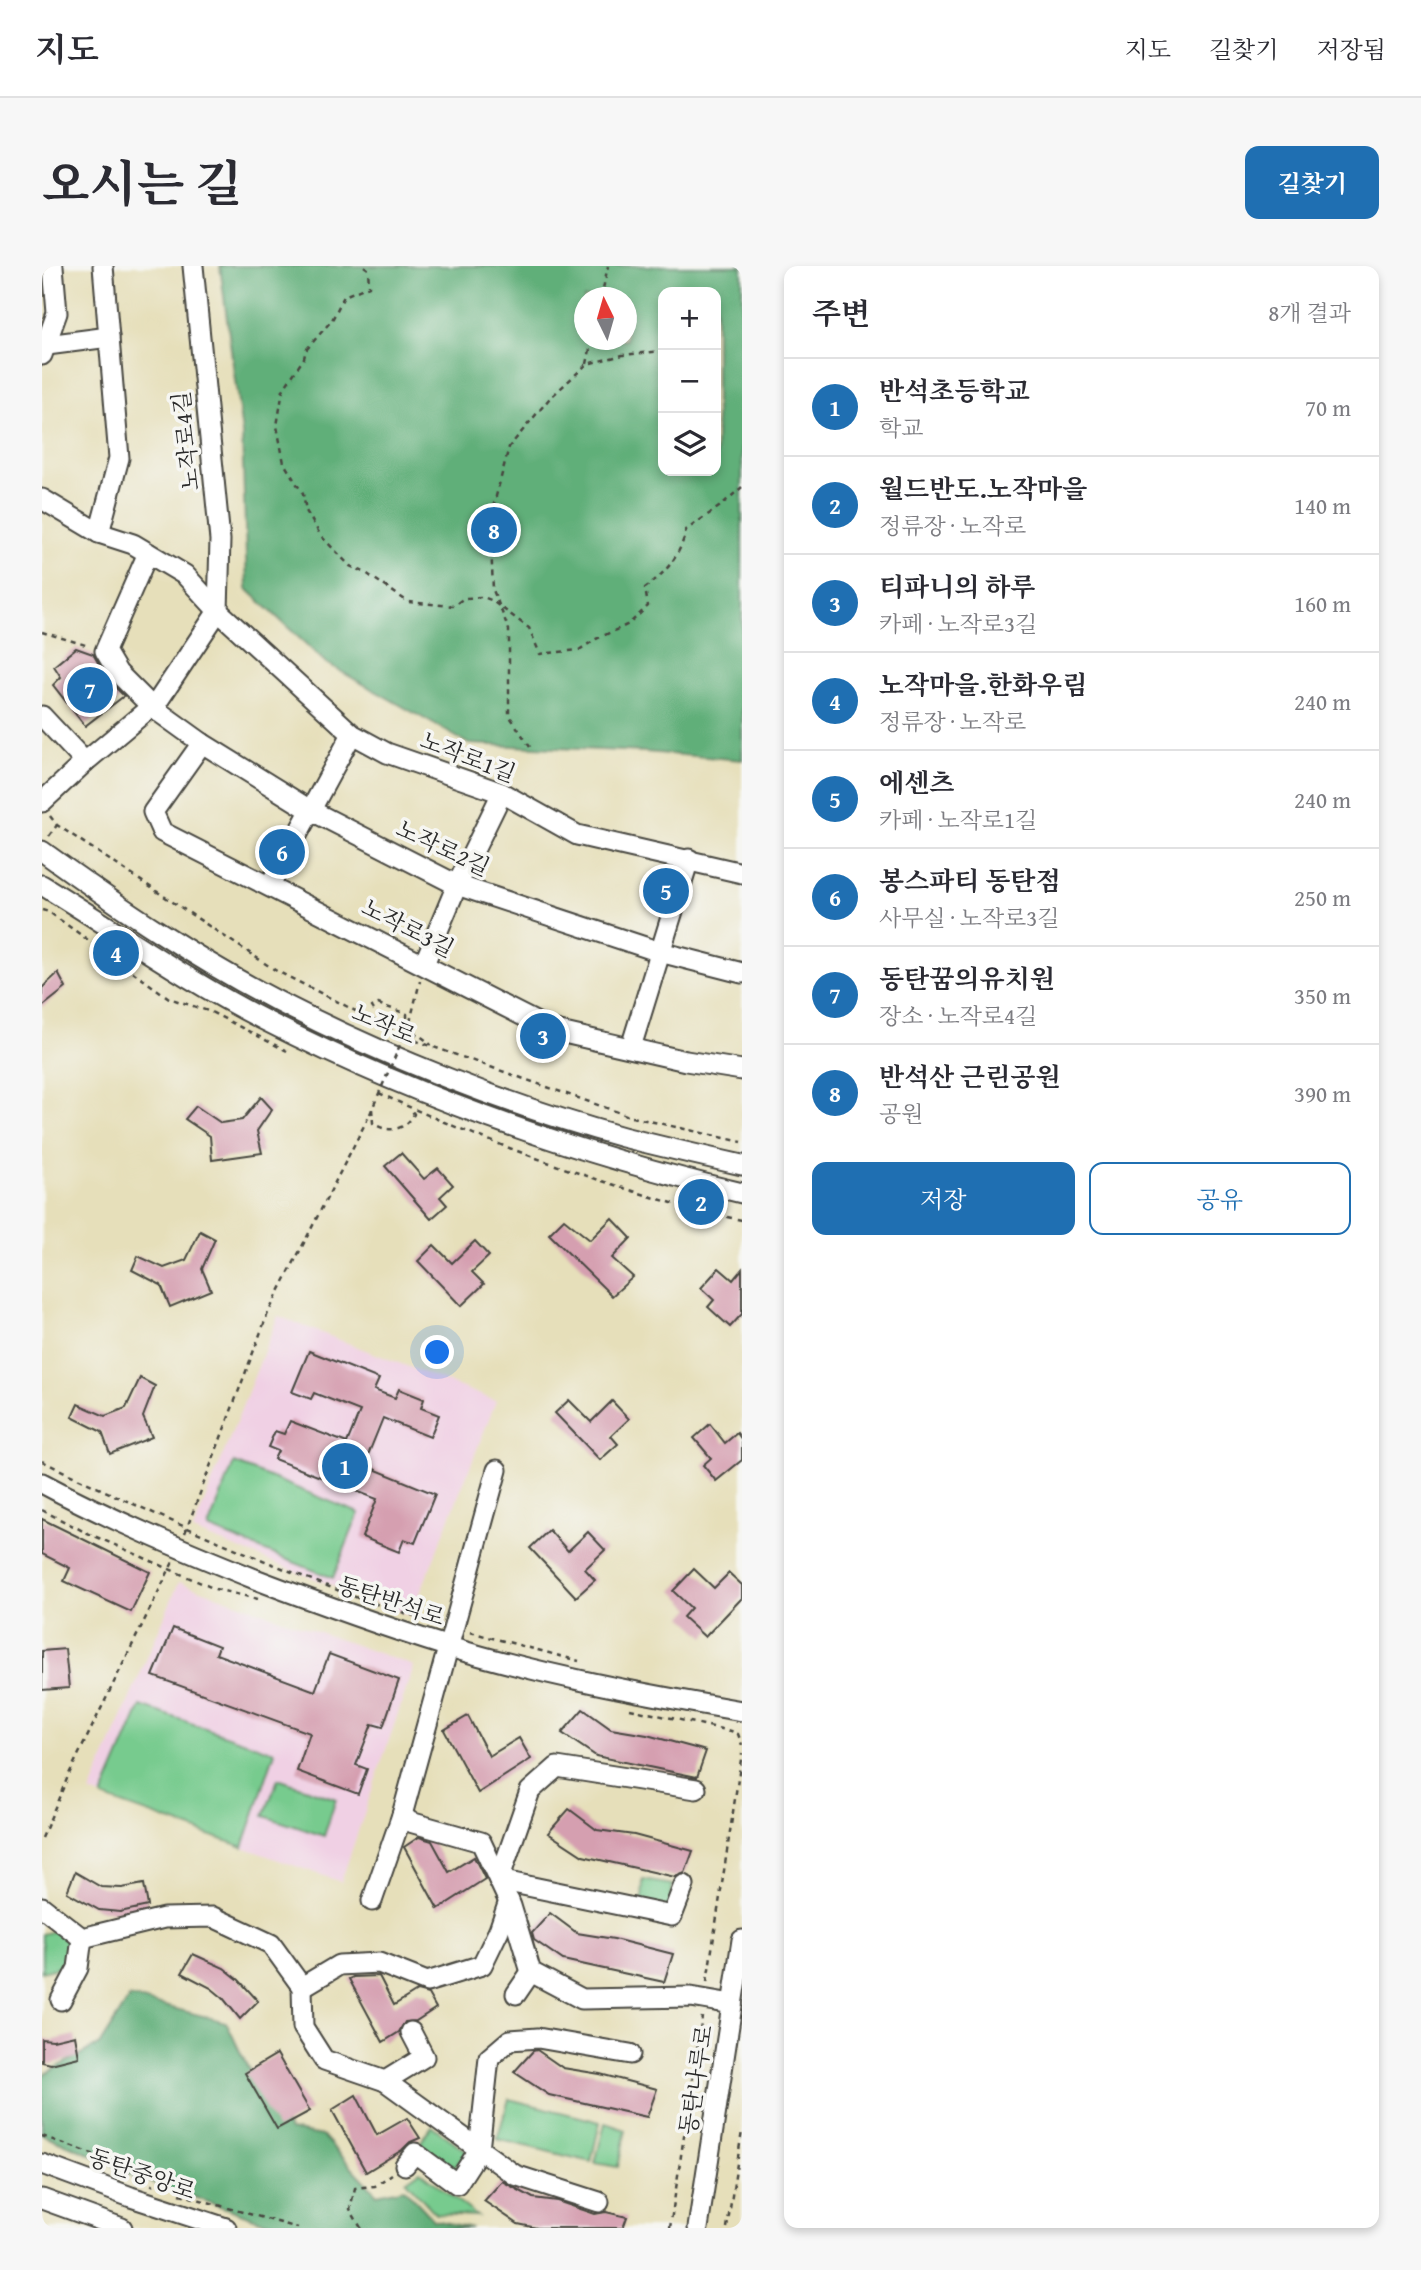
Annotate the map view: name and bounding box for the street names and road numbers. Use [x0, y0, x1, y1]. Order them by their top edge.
street label: 노작로4길 [164, 390, 207, 492]
street label: 노작로1길 [416, 723, 521, 790]
street label: 노작로2길 [391, 811, 495, 884]
street label: 노작로3길 [356, 890, 460, 965]
street label: 노작로 [347, 995, 421, 1052]
street label: 동탄반석로 [333, 1568, 449, 1633]
street label: 동탄나루로 [671, 2022, 720, 2137]
street label: 동탄중앙로 [84, 2140, 200, 2207]

